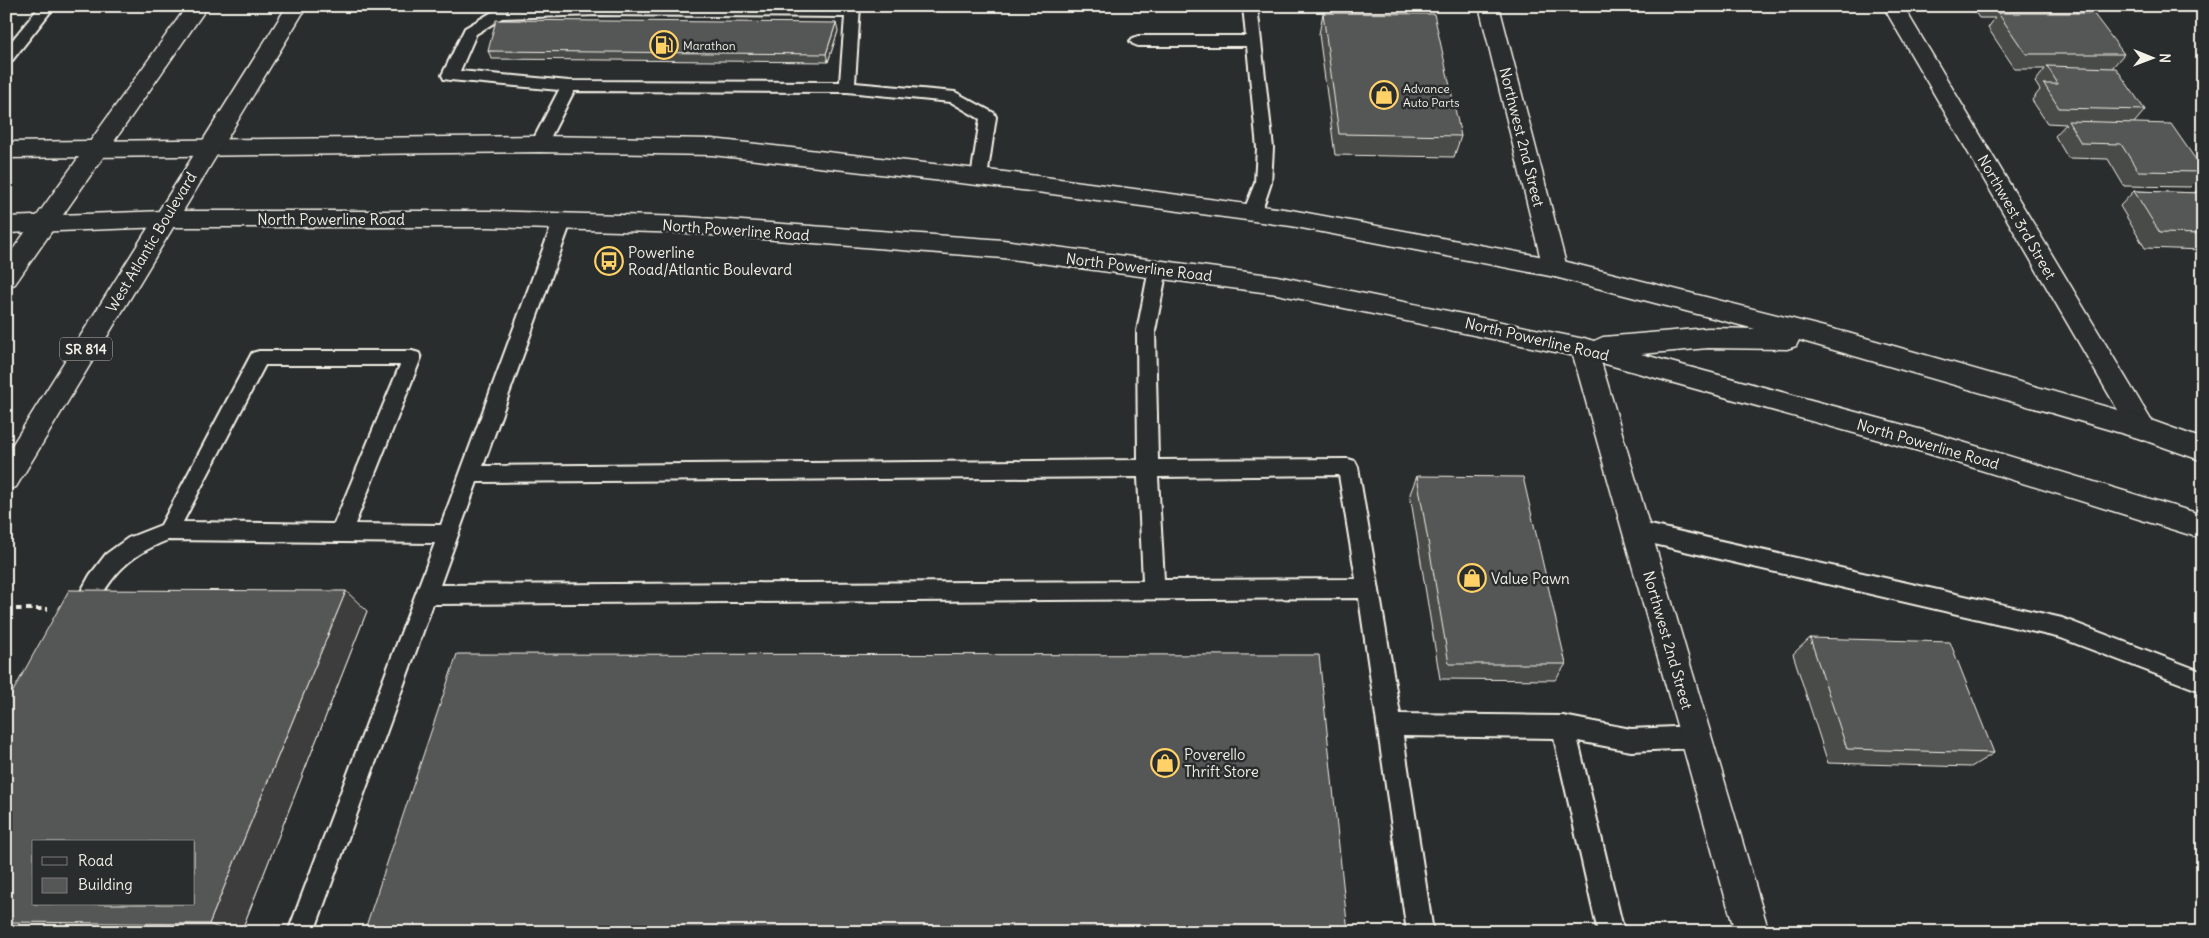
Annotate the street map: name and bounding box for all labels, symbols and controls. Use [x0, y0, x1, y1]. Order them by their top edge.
fuel station icon: Marathon [649, 30, 679, 60]
north arrow [2126, 32, 2176, 82]
place label: Marathon [683, 38, 736, 53]
text: N [2156, 53, 2174, 63]
street label: Northwest 2nd Street [1495, 65, 1549, 209]
shop icon: Advance Auto Parts [1369, 80, 1399, 110]
place label: Advance Auto Parts [1403, 81, 1460, 110]
street label: Northwest 3rd Street [1974, 151, 2060, 283]
street label: West Atlantic Boulevard [102, 168, 201, 316]
street label: North Powerline Road [257, 210, 405, 229]
street label: North Powerline Road [662, 215, 810, 245]
place label: Powerline Road/Atlantic Boulevard [628, 243, 792, 279]
bus stop icon: Powerline Road/Atlantic Boulevard [594, 246, 624, 276]
street label: North Powerline Road [1065, 249, 1213, 285]
street label: North Powerline Road [1463, 313, 1611, 365]
road number: SR 814 [60, 338, 112, 360]
street label: North Powerline Road [1855, 415, 2002, 473]
shop icon: Value Pawn [1457, 563, 1487, 593]
place label: Value Pawn [1491, 569, 1570, 588]
street label: Northwest 2nd Street [1639, 569, 1697, 711]
place label: Poverello Thrift Store [1184, 745, 1259, 781]
shop icon: Poverello Thrift Store [1150, 748, 1180, 778]
legend [32, 840, 195, 906]
text: Road [78, 851, 113, 870]
text: Building [78, 875, 133, 894]

